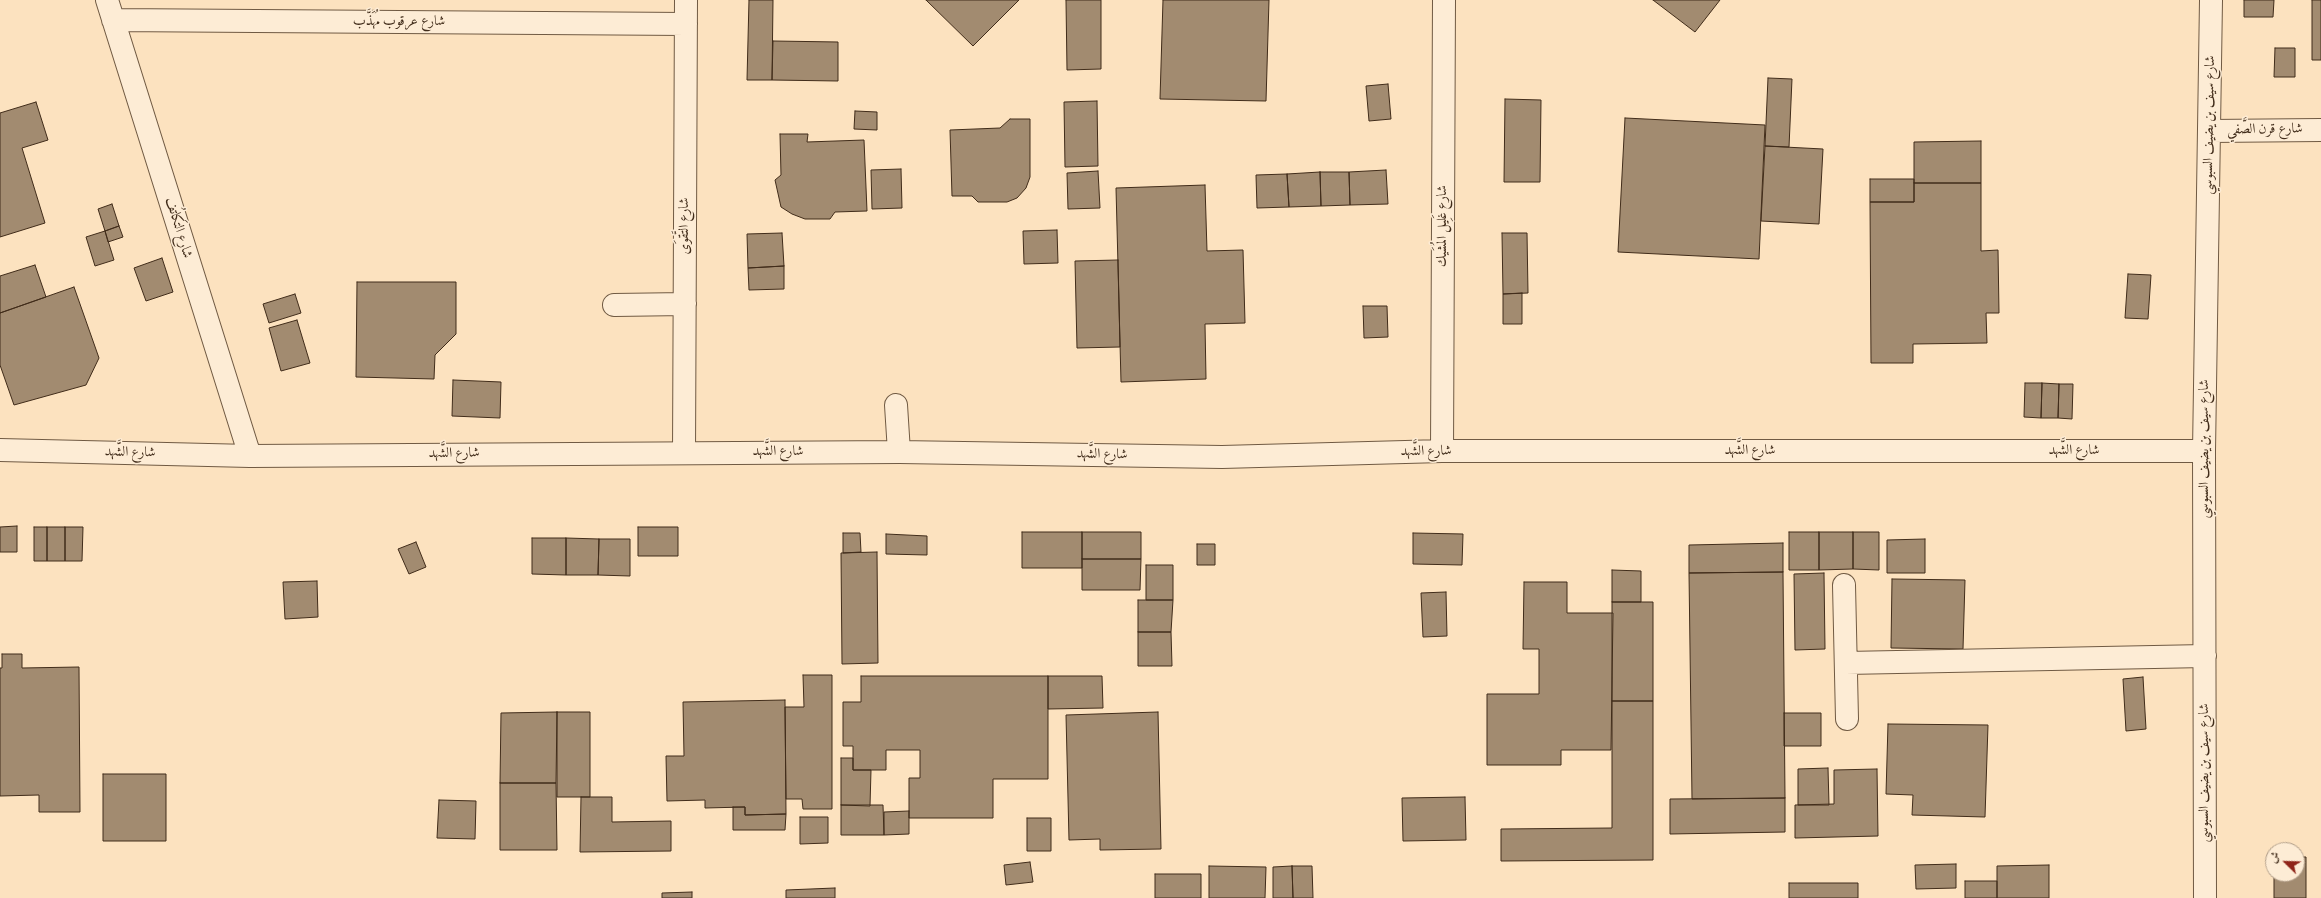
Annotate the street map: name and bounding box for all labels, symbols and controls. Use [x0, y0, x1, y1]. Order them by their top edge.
street label: شارع عرقوب مُهَذَّب [353, 14, 445, 30]
street label: شارع سيف بن يضيف السبوسي [2200, 55, 2220, 195]
street label: شارع قرن الصَّفي [2227, 121, 2303, 139]
street label: شارع غَلِيل المُشَيك [1435, 185, 1451, 267]
street label: شارع التَكاتُف [161, 195, 195, 261]
street label: شارع التَّقوَى [677, 197, 693, 255]
street label: شارع سيف بن يضيف السبوسي [2197, 379, 2213, 519]
street label: شارع الشَّهد [1400, 443, 1452, 461]
street label: شارع الشَّهد [1724, 443, 1776, 459]
street label: شارع الشَّهد [2048, 443, 2100, 459]
street label: شارع الشَّهد [104, 444, 156, 462]
street label: شارع الشَّهد [752, 444, 804, 460]
street label: شارع الشَّهد [428, 445, 480, 463]
street label: شارع الشَّهد [1076, 446, 1128, 464]
street label: شارع سيف بن يضيف السبوسي [2197, 703, 2213, 843]
north arrow [2265, 842, 2305, 882]
text: ش [2266, 850, 2283, 865]

